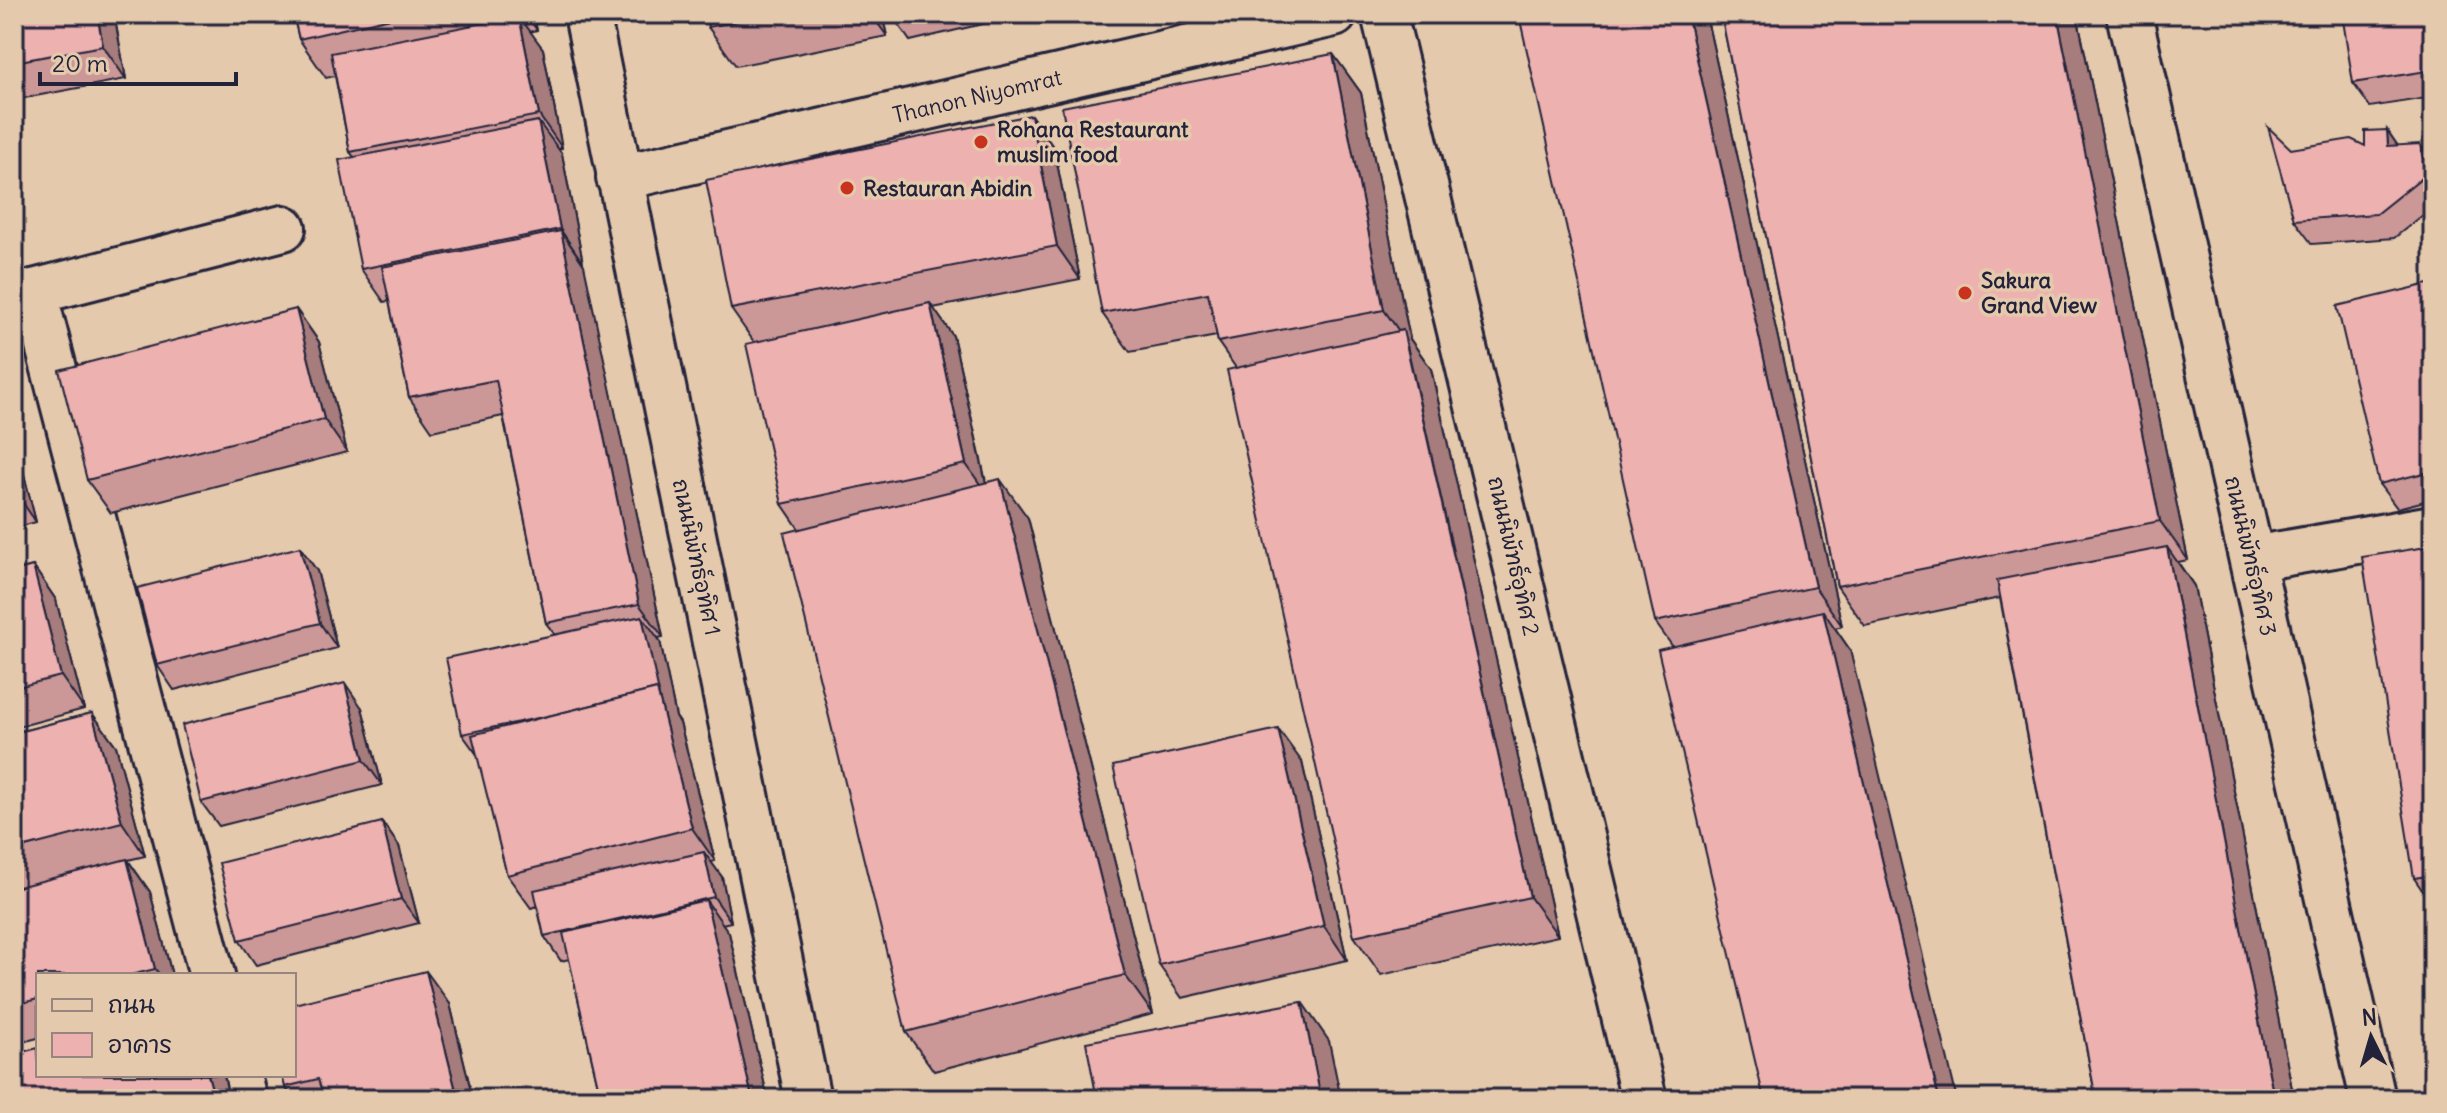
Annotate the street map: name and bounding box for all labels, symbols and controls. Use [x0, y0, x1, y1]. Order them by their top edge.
scale bar [40, 36, 236, 86]
text: 20 m [52, 48, 108, 78]
street label: Thanon Niyomrat [890, 63, 1064, 129]
place label: Rohana Restaurant muslim food [997, 115, 1189, 168]
marker: Rohana Restaurant muslim food [972, 133, 990, 151]
place label: Restauran Abidin [863, 174, 1032, 202]
marker: Restauran Abidin [838, 179, 856, 197]
place label: Sakura Grand View [1981, 266, 2098, 319]
marker: Sakura Grand View [1956, 284, 1974, 302]
street label: ถนนนิพัทธ์อุทิศ 3 [2216, 473, 2283, 639]
street label: ถนนนิพัทธ์อุทิศ 2 [1479, 474, 1546, 639]
street label: ถนนนิพัทธ์อุทิศ 1 [664, 476, 727, 638]
legend [36, 973, 296, 1077]
text: ถนน [108, 989, 155, 1019]
north arrow [2331, 997, 2411, 1077]
text: N [2360, 1002, 2378, 1032]
text: อาคาร [108, 1029, 172, 1059]

